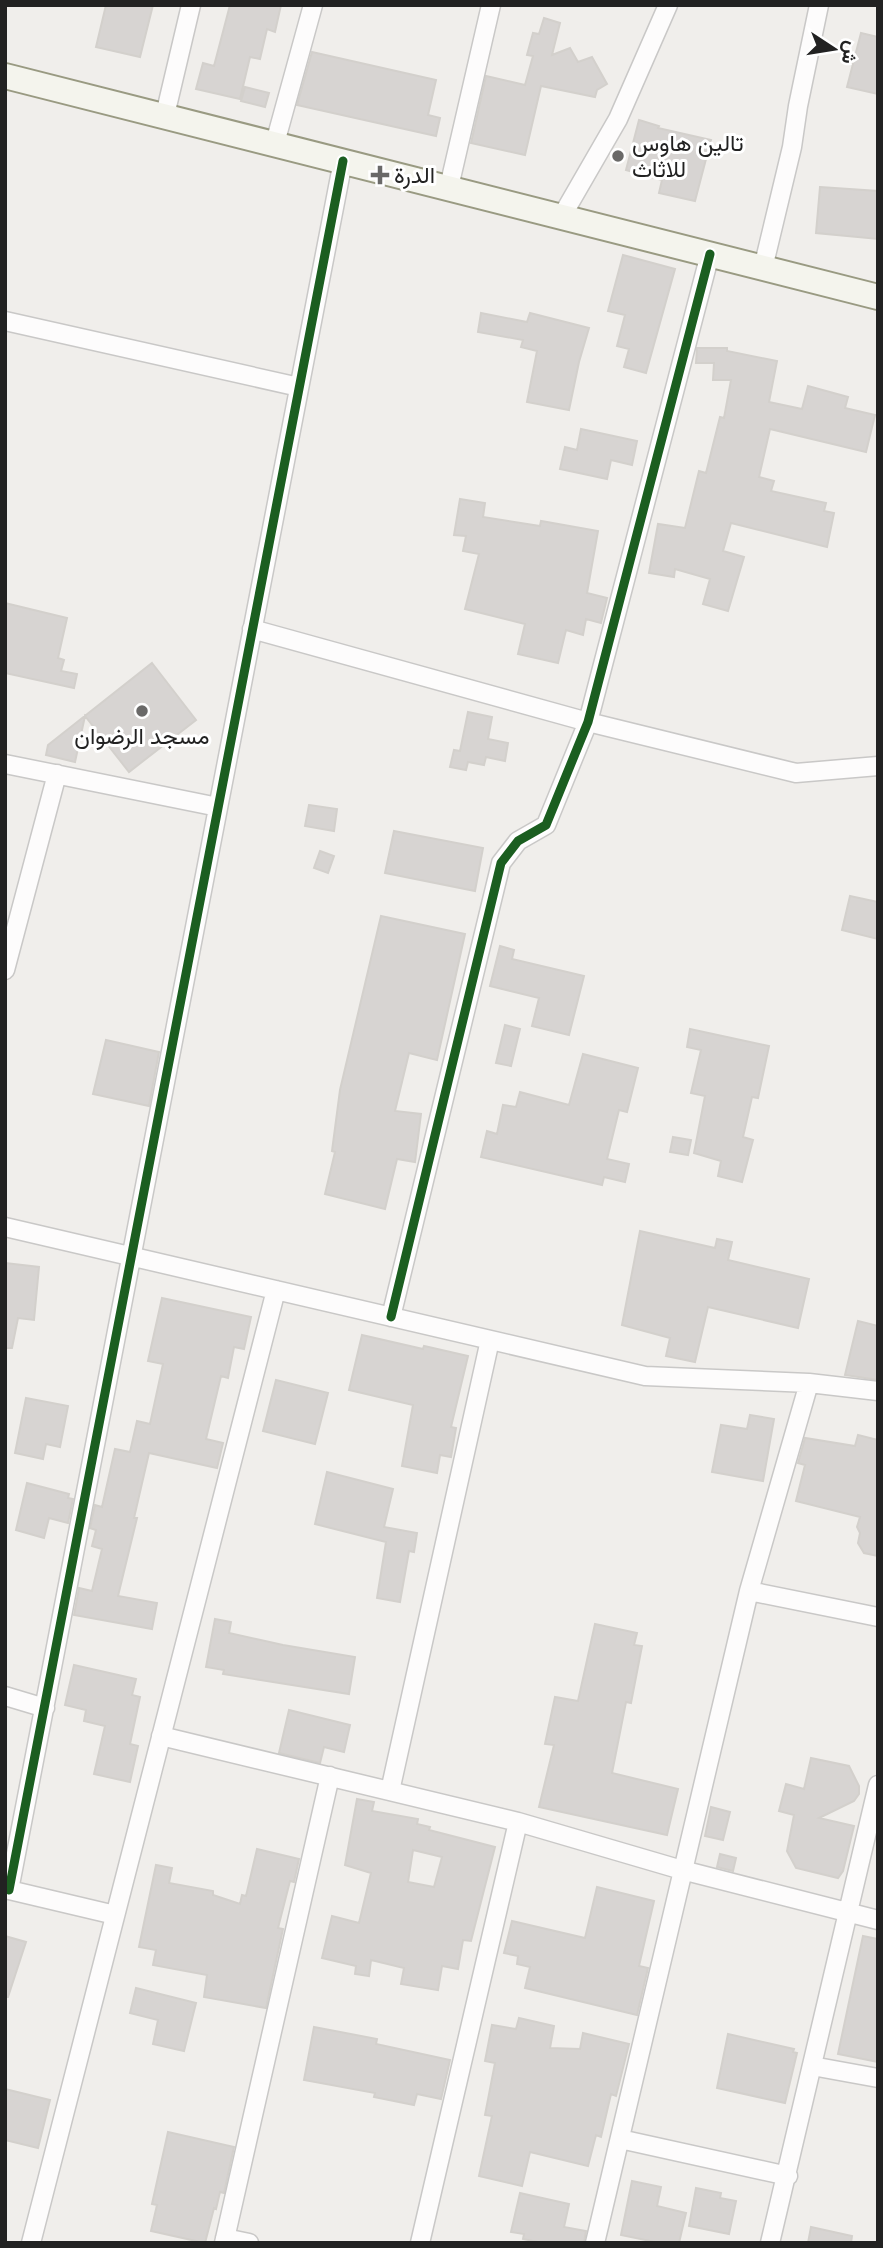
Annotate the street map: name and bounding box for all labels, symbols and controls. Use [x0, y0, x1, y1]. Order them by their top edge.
north arrow [799, 14, 869, 84]
text: ش [836, 39, 865, 66]
place label: تالين هاوس للاثاث [632, 128, 744, 183]
marker: تالين هاوس للاثاث [610, 148, 626, 164]
place label: الدرة [394, 160, 435, 190]
marker: الدرة [372, 167, 388, 183]
marker: مسجد الرضوان [134, 703, 150, 719]
place label: مسجد الرضوان [74, 721, 210, 751]

